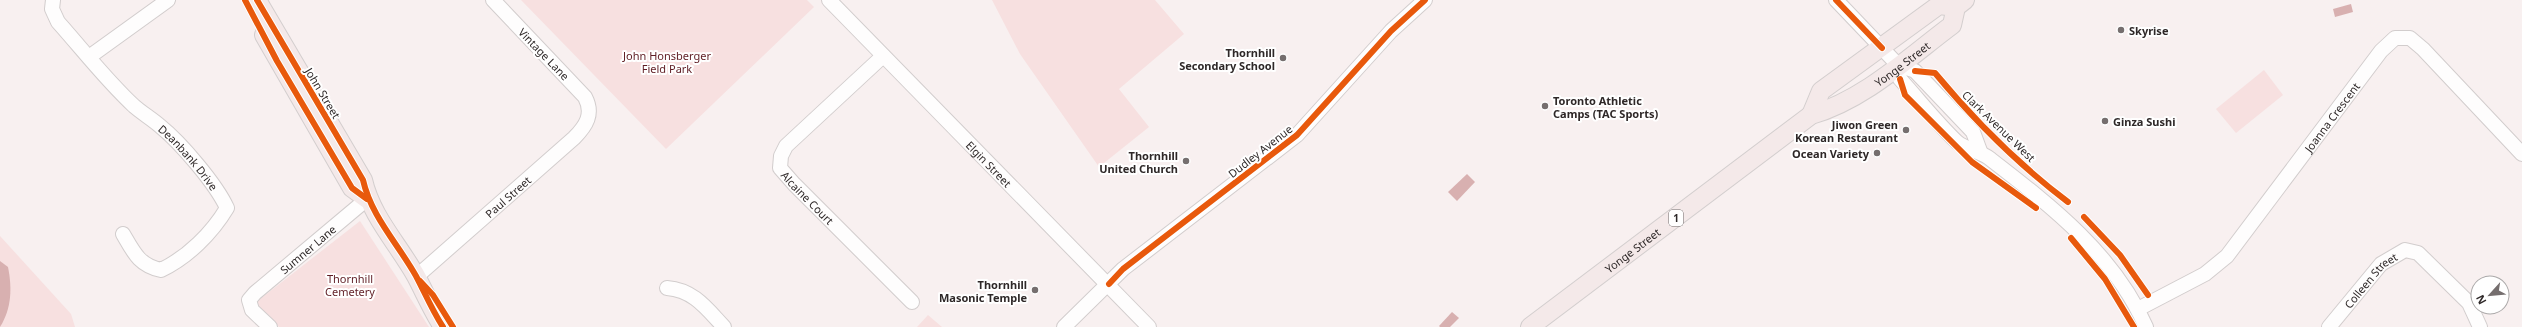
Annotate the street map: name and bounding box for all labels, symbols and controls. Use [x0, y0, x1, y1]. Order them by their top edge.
place label: Skyrise [2129, 23, 2169, 38]
street label: Vintage Lane [515, 25, 573, 83]
marker: Skyrise [2116, 25, 2126, 35]
street label: Yonge Street [1871, 38, 1933, 89]
place label: Thornhill Secondary School [1179, 45, 1275, 73]
park label: John Honsberger Field Park [622, 48, 711, 76]
marker: Thornhill Secondary School [1278, 53, 1288, 63]
street label: John Street [301, 64, 344, 121]
street label: Joanna Crescent [2300, 79, 2363, 156]
street label: Clark Avenue West [1959, 87, 2039, 165]
place label: Toronto Athletic Camps (TAC Sports) [1553, 93, 1658, 121]
marker: Toronto Athletic Camps (TAC Sports) [1540, 101, 1550, 111]
place label: Ginza Sushi [2113, 114, 2175, 129]
marker: Ginza Sushi [2100, 116, 2110, 126]
place label: Jiwon Green Korean Restaurant [1795, 117, 1898, 145]
street label: Deanbank Drive [156, 121, 222, 193]
street label: Dudley Avenue [1225, 121, 1295, 181]
marker: Jiwon Green Korean Restaurant [1901, 125, 1911, 135]
street label: Elgin Street [963, 137, 1015, 190]
place label: Ocean Variety [1792, 146, 1870, 161]
place label: Thornhill United Church [1099, 148, 1178, 176]
marker: Ocean Variety [1872, 148, 1882, 158]
marker: Thornhill United Church [1181, 156, 1191, 166]
street label: Alcaine Court [778, 168, 837, 227]
street label: Paul Street [482, 172, 534, 221]
road number: 1 [1669, 210, 1683, 226]
street label: Sumner Lane [276, 221, 339, 277]
street label: Yonge Street [1601, 224, 1663, 276]
street label: Colleen Street [2340, 249, 2400, 311]
park label: Thornhill Cemetery [325, 271, 375, 299]
north arrow [2470, 275, 2510, 315]
place label: Thornhill Masonic Temple [939, 277, 1027, 305]
marker: Thornhill Masonic Temple [1030, 285, 1040, 295]
text: N [2472, 292, 2489, 307]

